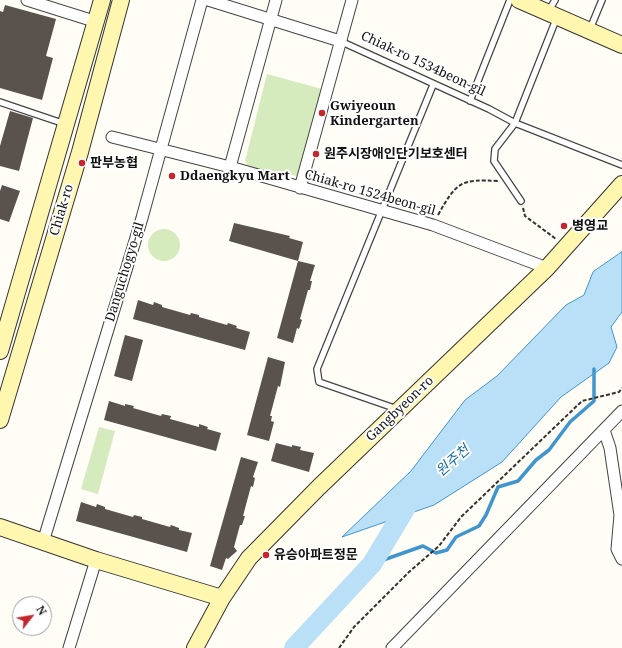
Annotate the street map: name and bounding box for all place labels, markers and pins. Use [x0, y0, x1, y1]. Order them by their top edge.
place label: Gwiyeoun Kindergarten [330, 98, 419, 129]
marker: Gwiyeoun Kindergarten [317, 108, 327, 118]
place label: 원주시장애인단기보호센터 [324, 146, 468, 162]
marker: 원주시장애인단기보호센터 [311, 149, 321, 159]
place label: 판부농협 [90, 155, 138, 171]
marker: 판부농협 [77, 158, 87, 168]
place label: Ddaengkyu Mart [180, 168, 290, 184]
marker: Ddaengkyu Mart [167, 171, 177, 181]
place label: 병영교 [572, 218, 608, 234]
marker: 병영교 [559, 221, 569, 231]
place label: 유승아파트정문 [274, 547, 358, 563]
marker: 유승아파트정문 [261, 550, 271, 560]

